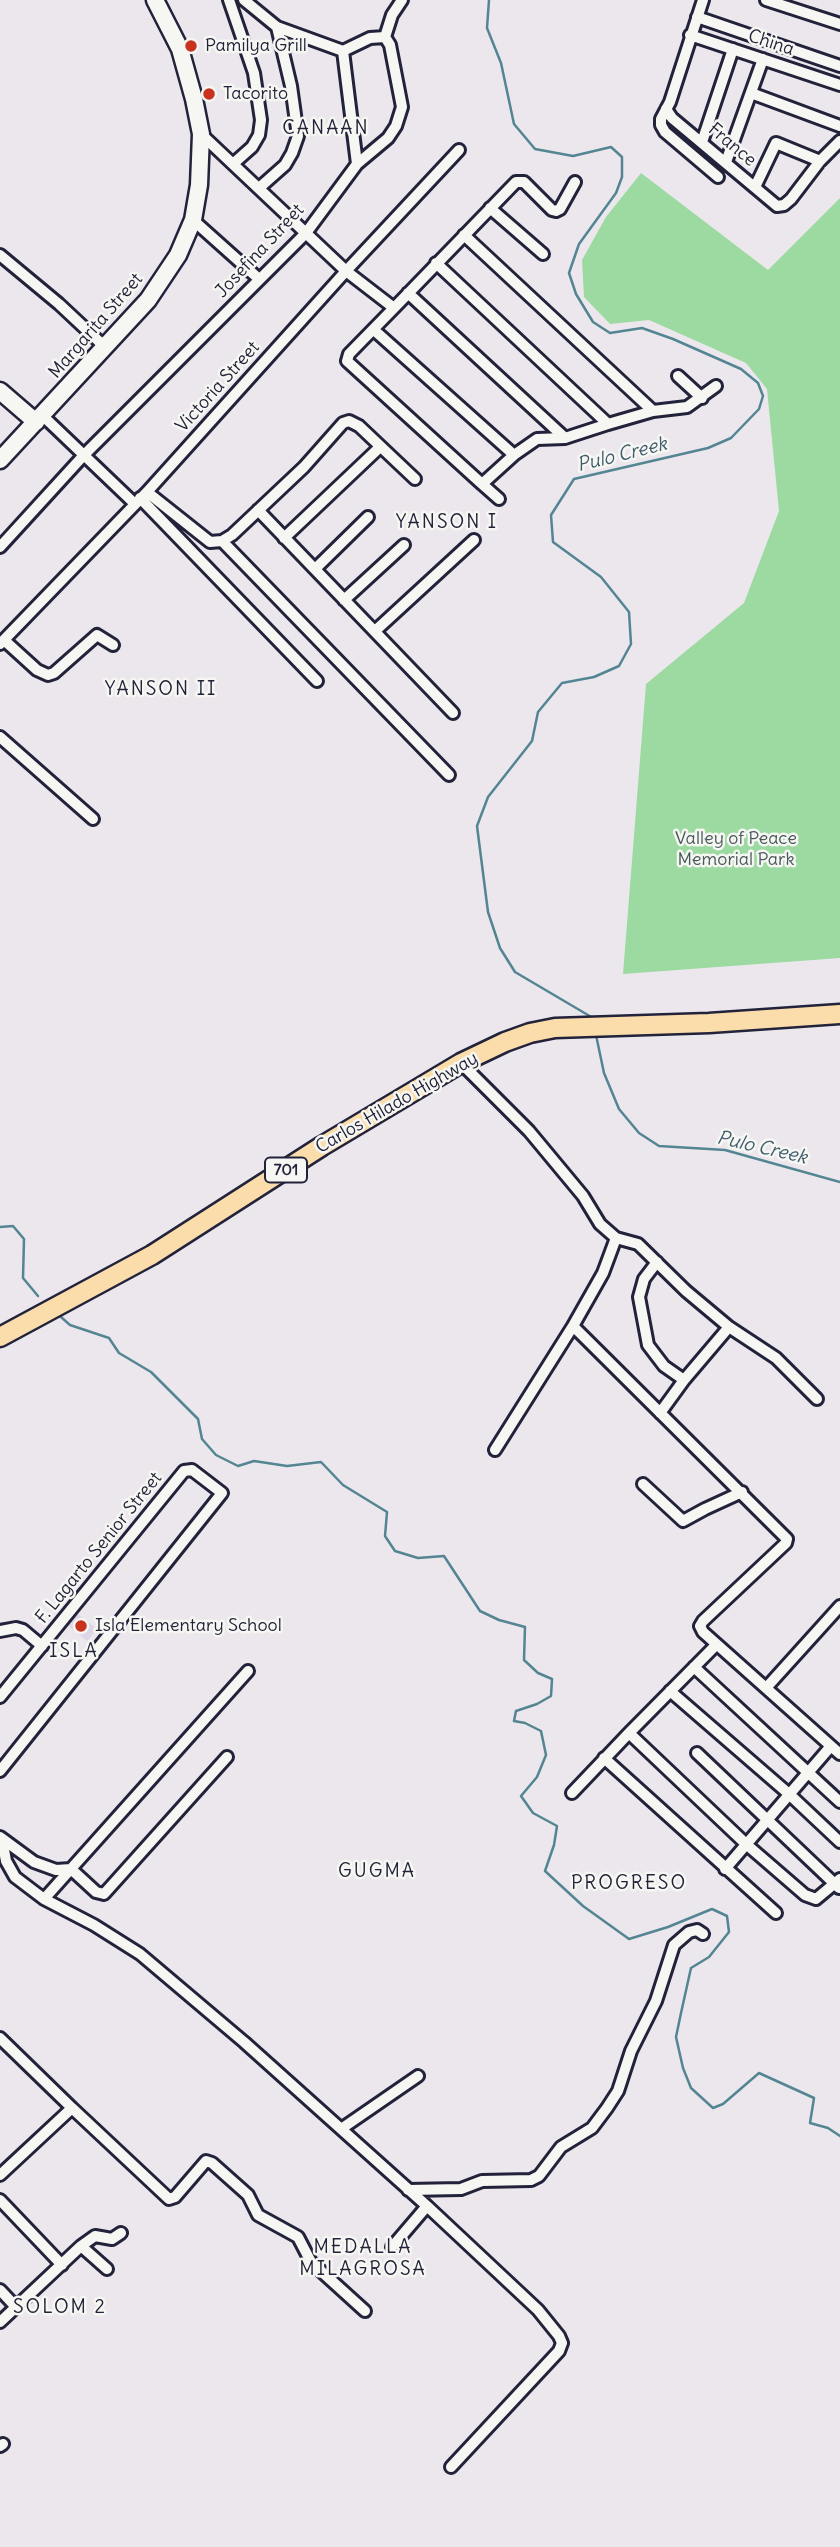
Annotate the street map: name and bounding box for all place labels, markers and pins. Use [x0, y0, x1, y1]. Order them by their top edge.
place label: Pamilya Grill [205, 35, 307, 57]
marker: Pamilya Grill [183, 38, 199, 54]
place label: Tacorito [223, 83, 288, 105]
marker: Tacorito [201, 86, 217, 102]
place label: Isla Elementary School [95, 1615, 282, 1637]
marker: Isla Elementary School [73, 1618, 89, 1634]

